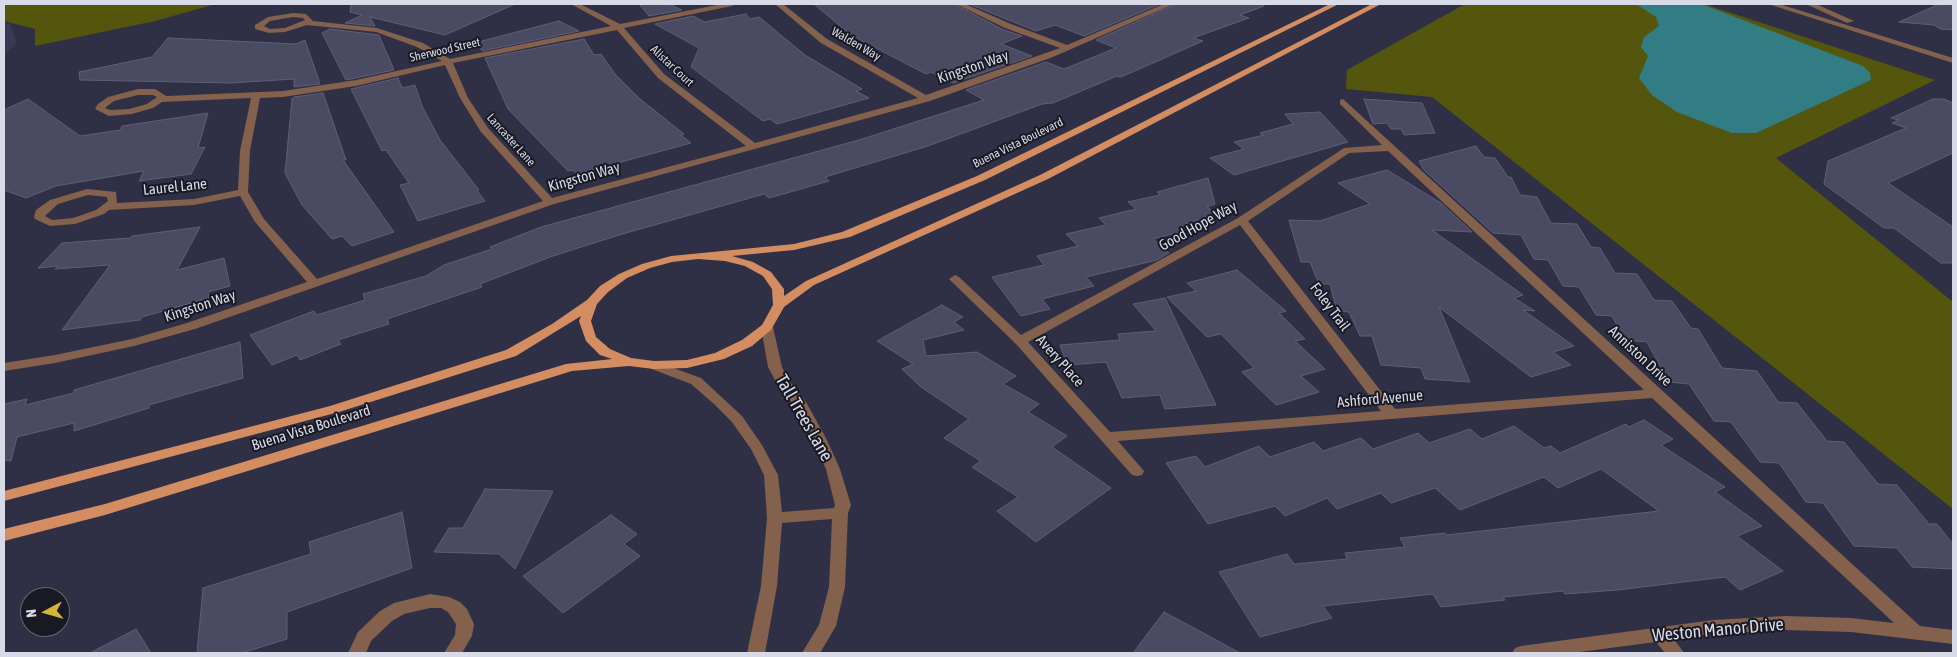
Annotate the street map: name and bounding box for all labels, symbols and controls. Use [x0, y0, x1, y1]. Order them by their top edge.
street label: Walden Way [829, 24, 883, 64]
street label: Sherwood Street [408, 35, 482, 65]
street label: Alistar Court [647, 42, 697, 90]
street label: Kingston Way [935, 46, 1011, 88]
street label: Lancaster Lane [484, 111, 538, 169]
street label: Buena Vista Boulevard [970, 115, 1066, 171]
street label: Kingston Way [546, 158, 622, 196]
street label: Laurel Lane [142, 175, 208, 199]
street label: Good Hope Way [1156, 197, 1240, 255]
street label: Foley Trail [1306, 279, 1354, 335]
street label: Kingston Way [162, 286, 238, 326]
street label: Anniston Drive [1604, 322, 1676, 390]
street label: Avery Place [1032, 331, 1088, 391]
street label: Tall Trees Lane [771, 371, 837, 465]
street label: Ashford Avenue [1336, 386, 1424, 412]
street label: Buena Vista Boulevard [249, 401, 373, 455]
north arrow [20, 587, 70, 637]
text: N [23, 609, 39, 618]
street label: Weston Manor Drive [1651, 613, 1785, 647]

